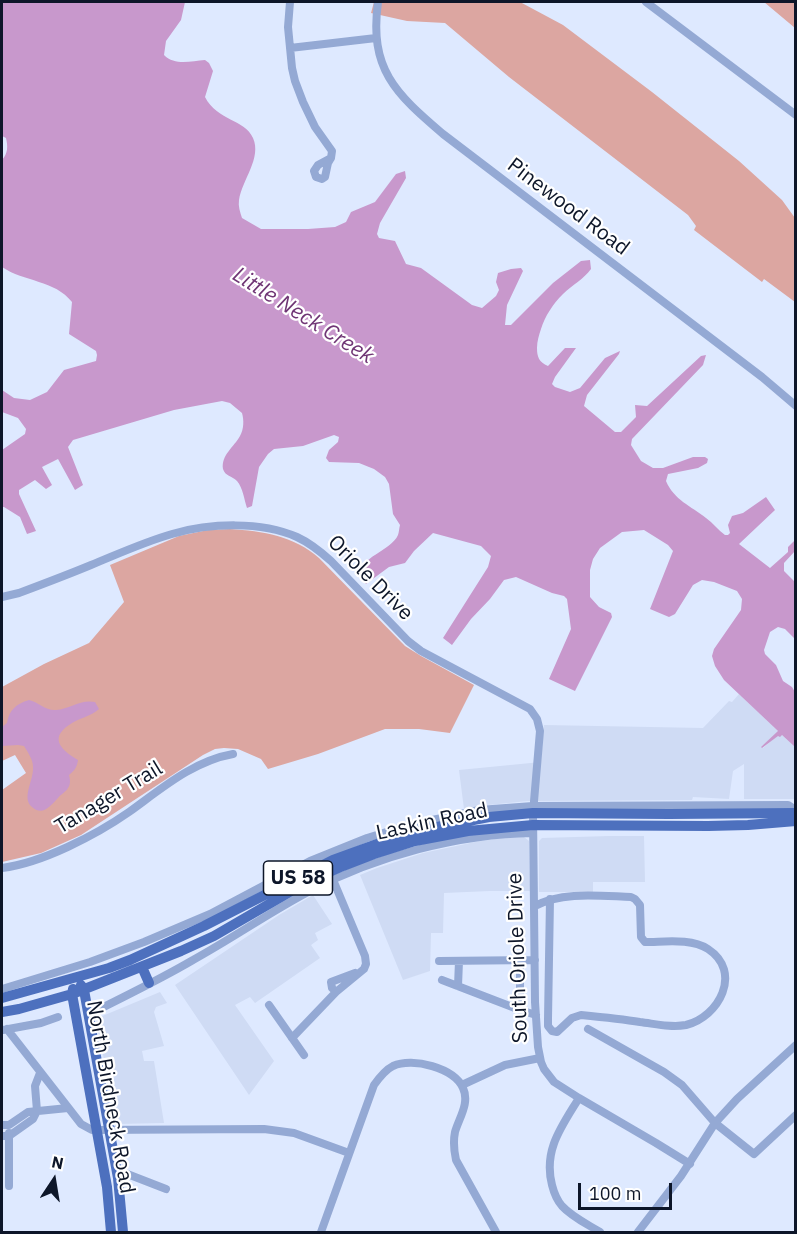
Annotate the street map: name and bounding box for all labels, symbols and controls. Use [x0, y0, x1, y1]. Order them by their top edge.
street label: Pinewood Road [502, 153, 634, 261]
water label: Little Neck Creek [228, 262, 378, 370]
street label: Oriole Drive [322, 530, 418, 626]
street label: Tanager Trail [51, 756, 167, 840]
street label: Laskin Road [374, 798, 490, 846]
road number: US 58 [264, 861, 332, 895]
street label: South Oriole Drive [502, 872, 534, 1044]
street label: North Birdneck Road [81, 998, 139, 1196]
north arrow [24, 1150, 84, 1210]
text: N [50, 1151, 65, 1173]
scale bar [581, 1171, 676, 1209]
text: 100 m [589, 1182, 641, 1205]

